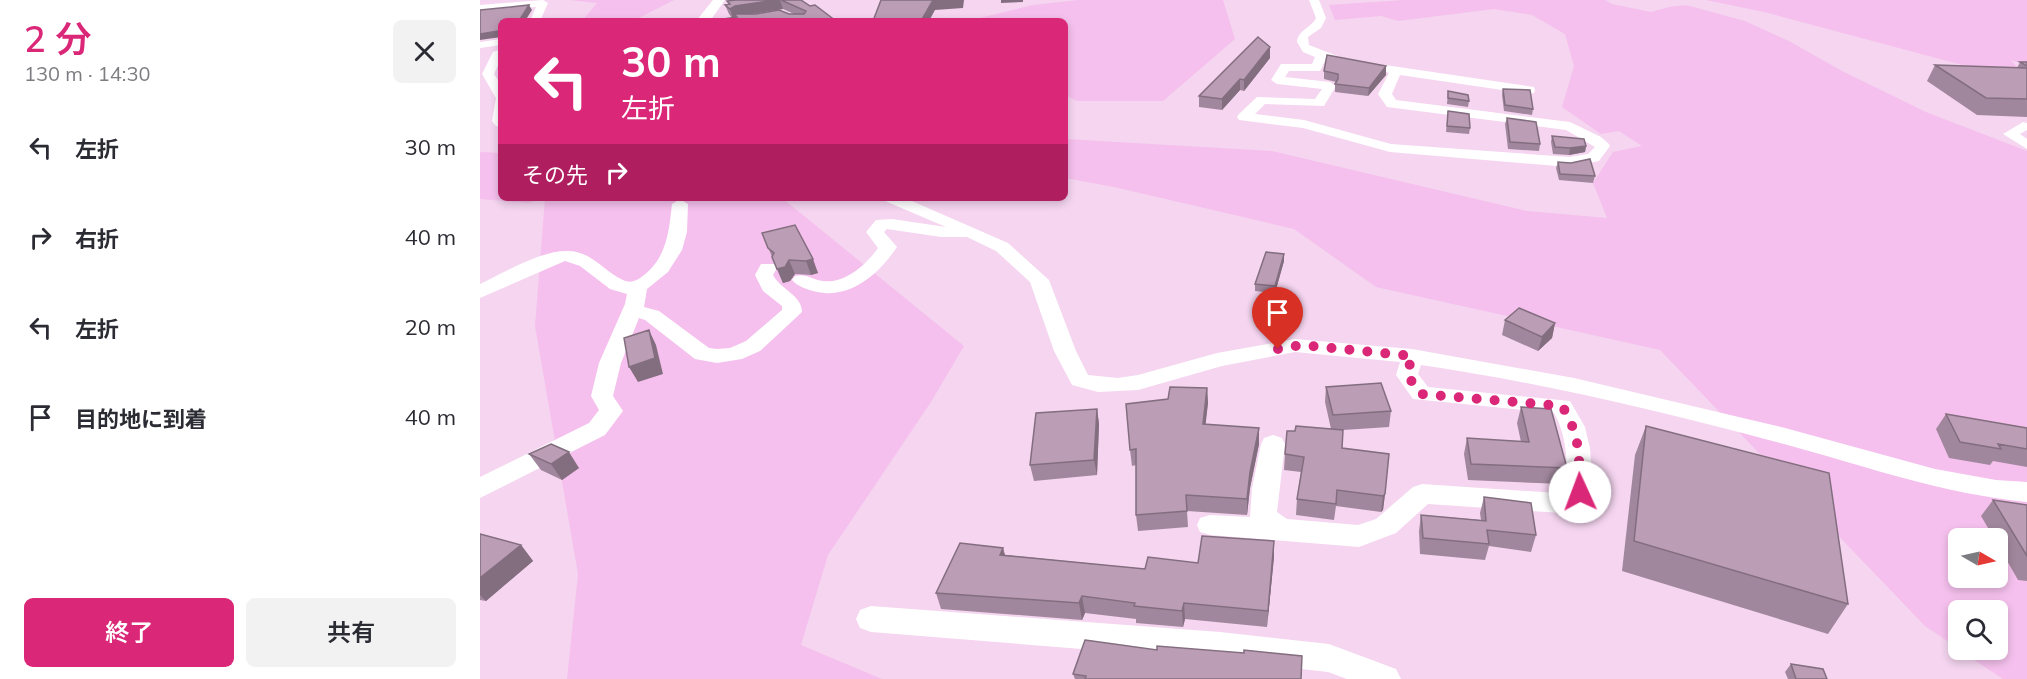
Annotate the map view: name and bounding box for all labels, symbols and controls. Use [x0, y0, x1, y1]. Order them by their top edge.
text: 2 分 [24, 16, 91, 61]
button: close [393, 20, 456, 83]
text: 30 m [621, 35, 721, 88]
icon: left [522, 42, 600, 120]
text: 130 m · 14:30 [24, 61, 150, 86]
text: 左折 [621, 91, 675, 125]
icon: left [24, 131, 57, 164]
text: 30 m [405, 133, 456, 161]
text: 左折 [75, 135, 119, 163]
icon: right [600, 156, 633, 189]
text: その先 [522, 161, 588, 189]
icon: right [24, 221, 57, 254]
text: 40 m [405, 223, 456, 251]
text: 右折 [75, 225, 119, 253]
pin [1252, 287, 1303, 349]
icon: arrive [1261, 296, 1294, 329]
icon: left [24, 311, 57, 344]
text: 20 m [405, 313, 456, 341]
text: 左折 [75, 315, 119, 343]
icon: arrive [24, 401, 57, 434]
text: 40 m [405, 403, 456, 431]
text: 目的地に到着 [75, 405, 207, 433]
position arrow [1548, 460, 1612, 524]
north arrow [1948, 528, 2008, 588]
map controls [1948, 528, 2008, 660]
button: 終了 [24, 598, 234, 667]
button: 共有 [246, 598, 456, 667]
button: search [1948, 600, 2008, 660]

